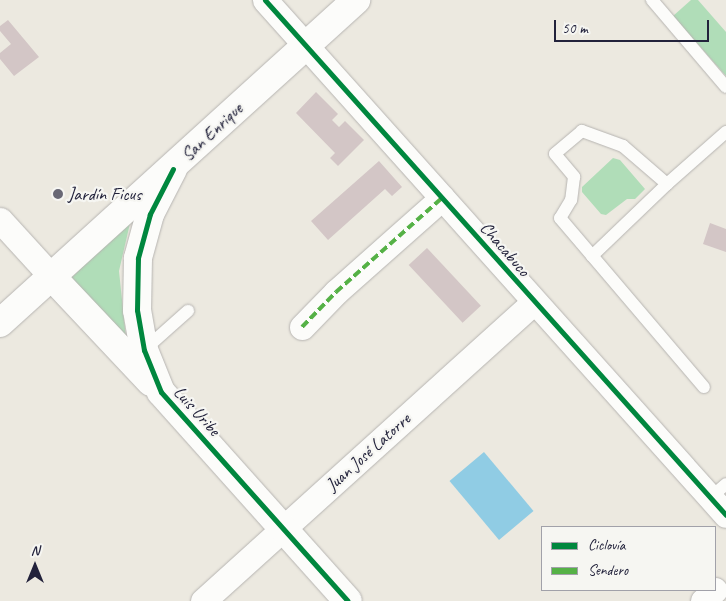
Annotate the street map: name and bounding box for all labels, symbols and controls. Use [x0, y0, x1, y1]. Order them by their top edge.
scale bar [556, 10, 711, 42]
text: 50 m [562, 19, 588, 38]
street label: San Enrique [177, 98, 247, 166]
place label: Jardín Ficus [68, 183, 141, 205]
marker: Jardín Ficus [52, 188, 64, 200]
street label: Chacabuco [475, 217, 535, 281]
street label: Luis Uribe [169, 382, 225, 440]
street label: Juan José Latorre [321, 408, 415, 496]
legend [541, 526, 716, 591]
text: Ciclovía [588, 536, 625, 555]
north arrow [10, 541, 60, 591]
text: N [31, 542, 39, 559]
text: Sendero [588, 561, 628, 580]

